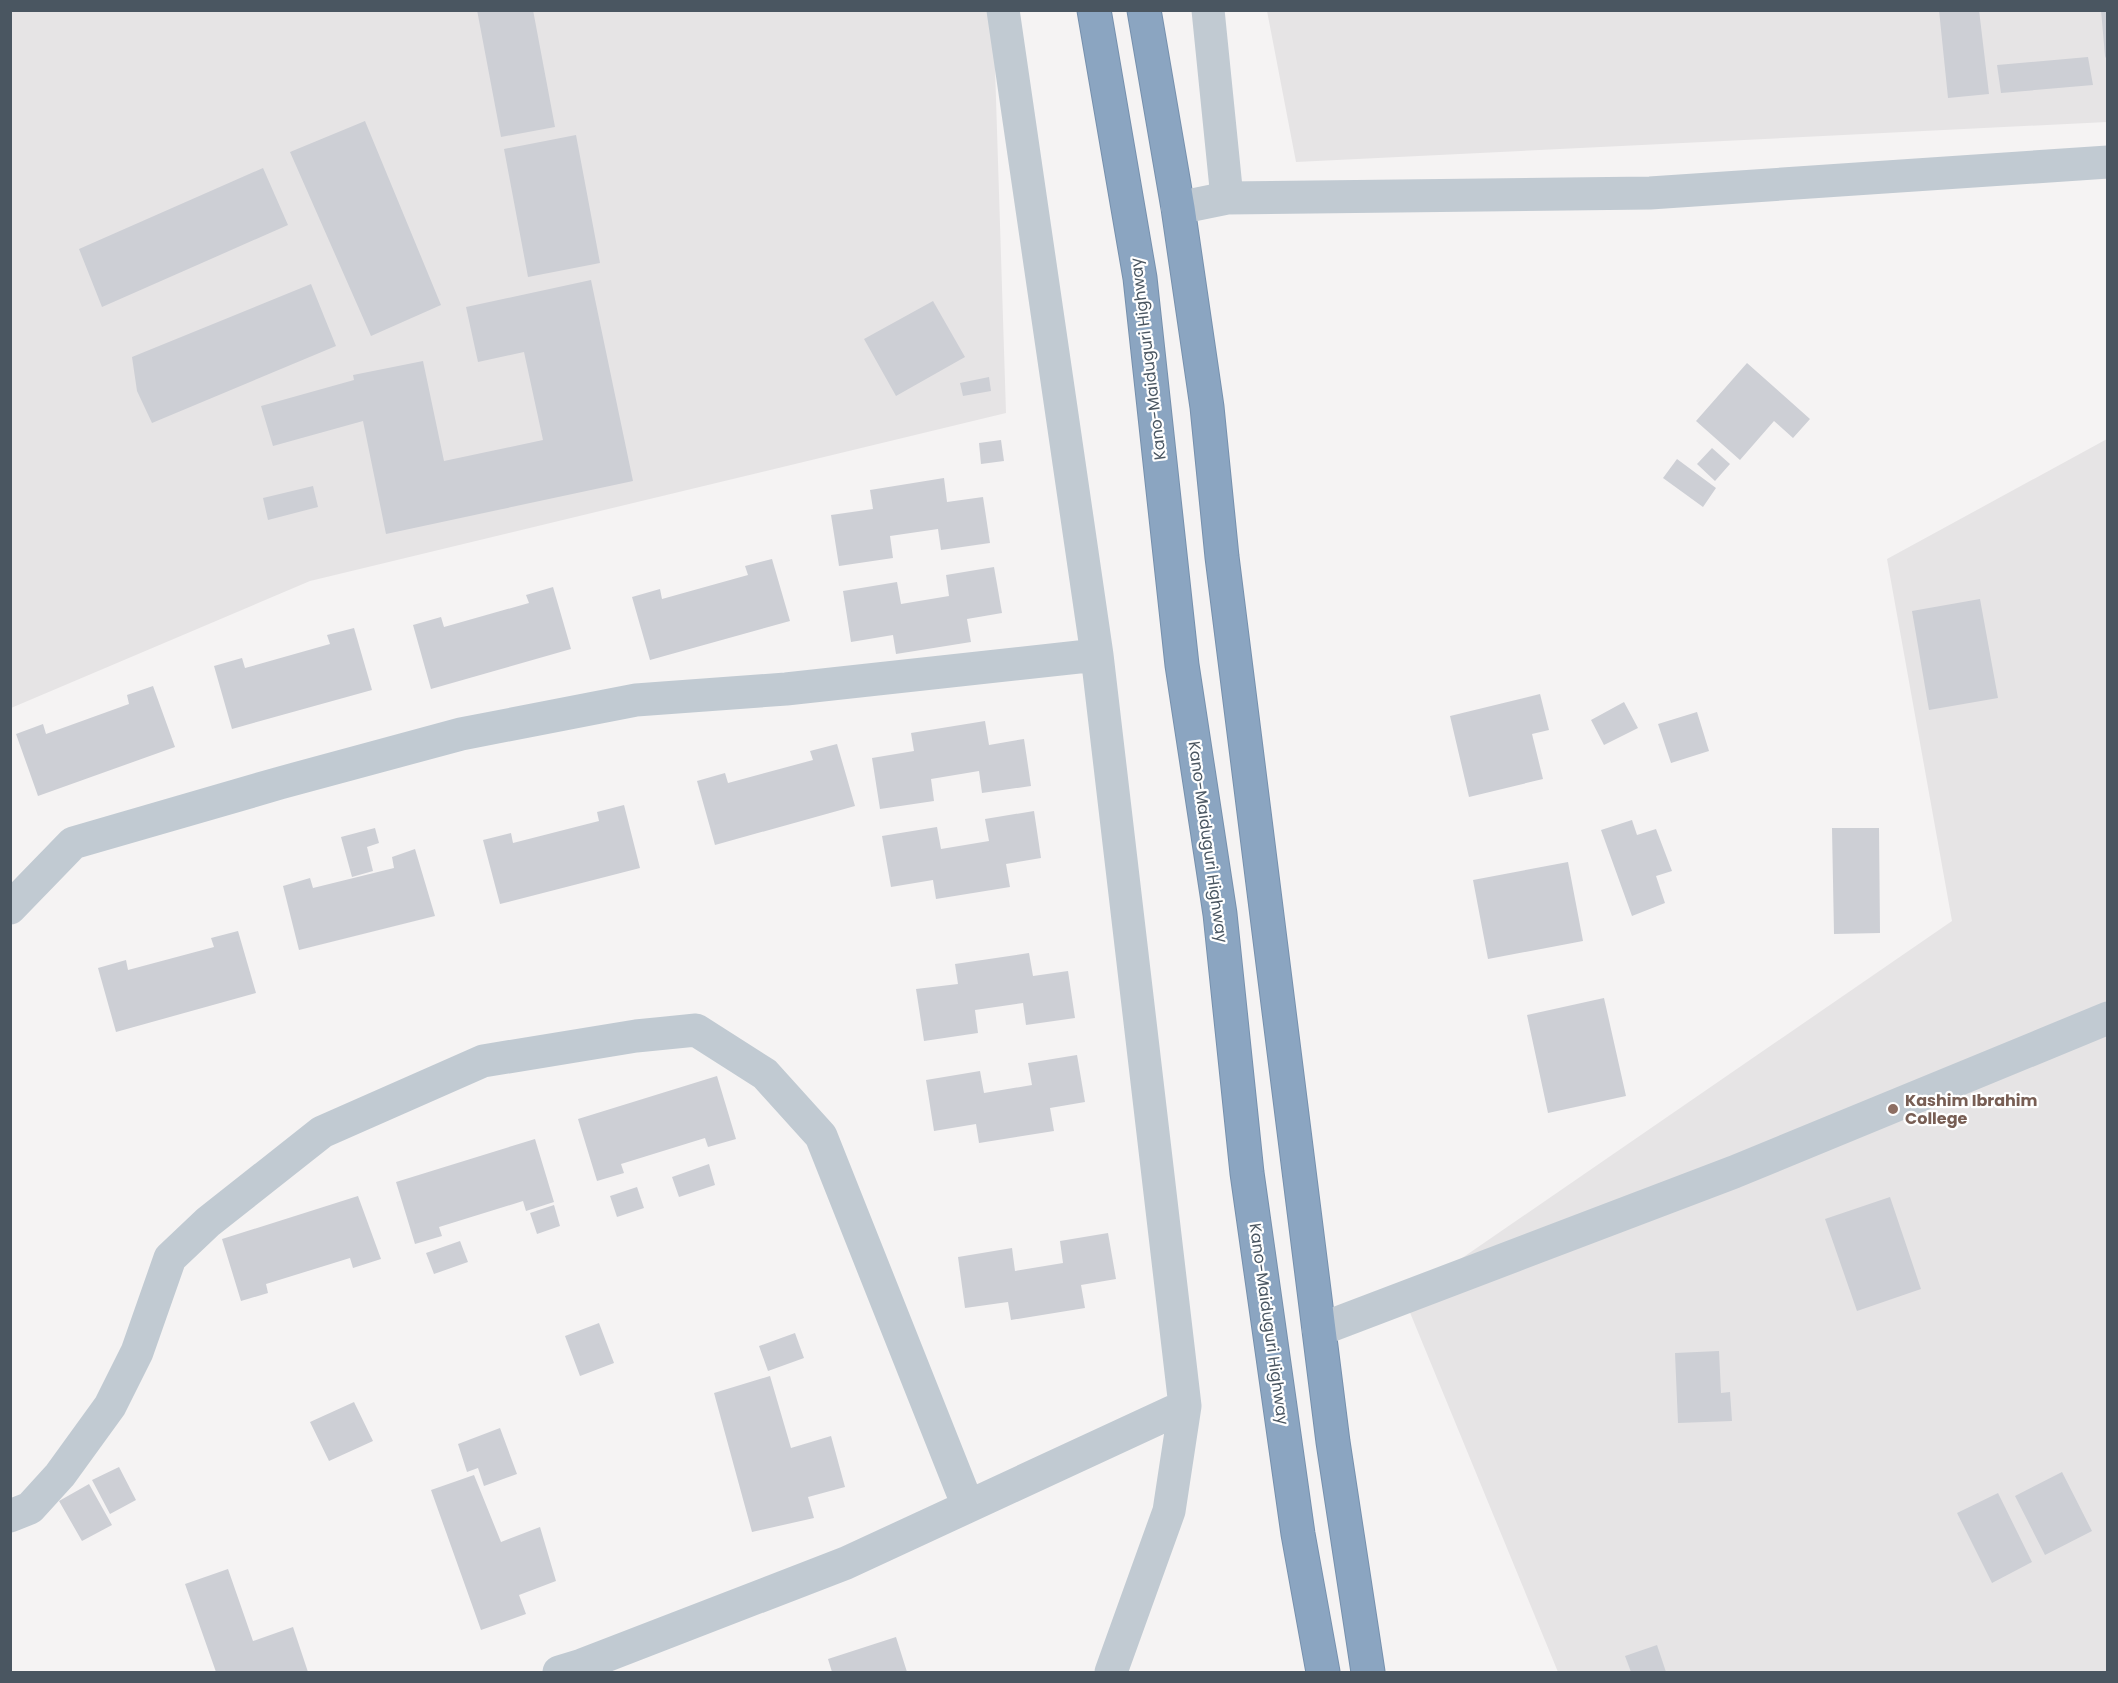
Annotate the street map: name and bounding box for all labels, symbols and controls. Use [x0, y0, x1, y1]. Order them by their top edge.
street label: Kano-Maiduguri Highway [1124, 257, 1172, 461]
street label: Kano-Maiduguri Highway [1182, 740, 1234, 944]
place label: Kashim Ibrahim College [1905, 1089, 2038, 1130]
marker: Kashim Ibrahim College [1886, 1102, 1900, 1116]
street label: Kano-Maiduguri Highway [1243, 1222, 1295, 1426]

